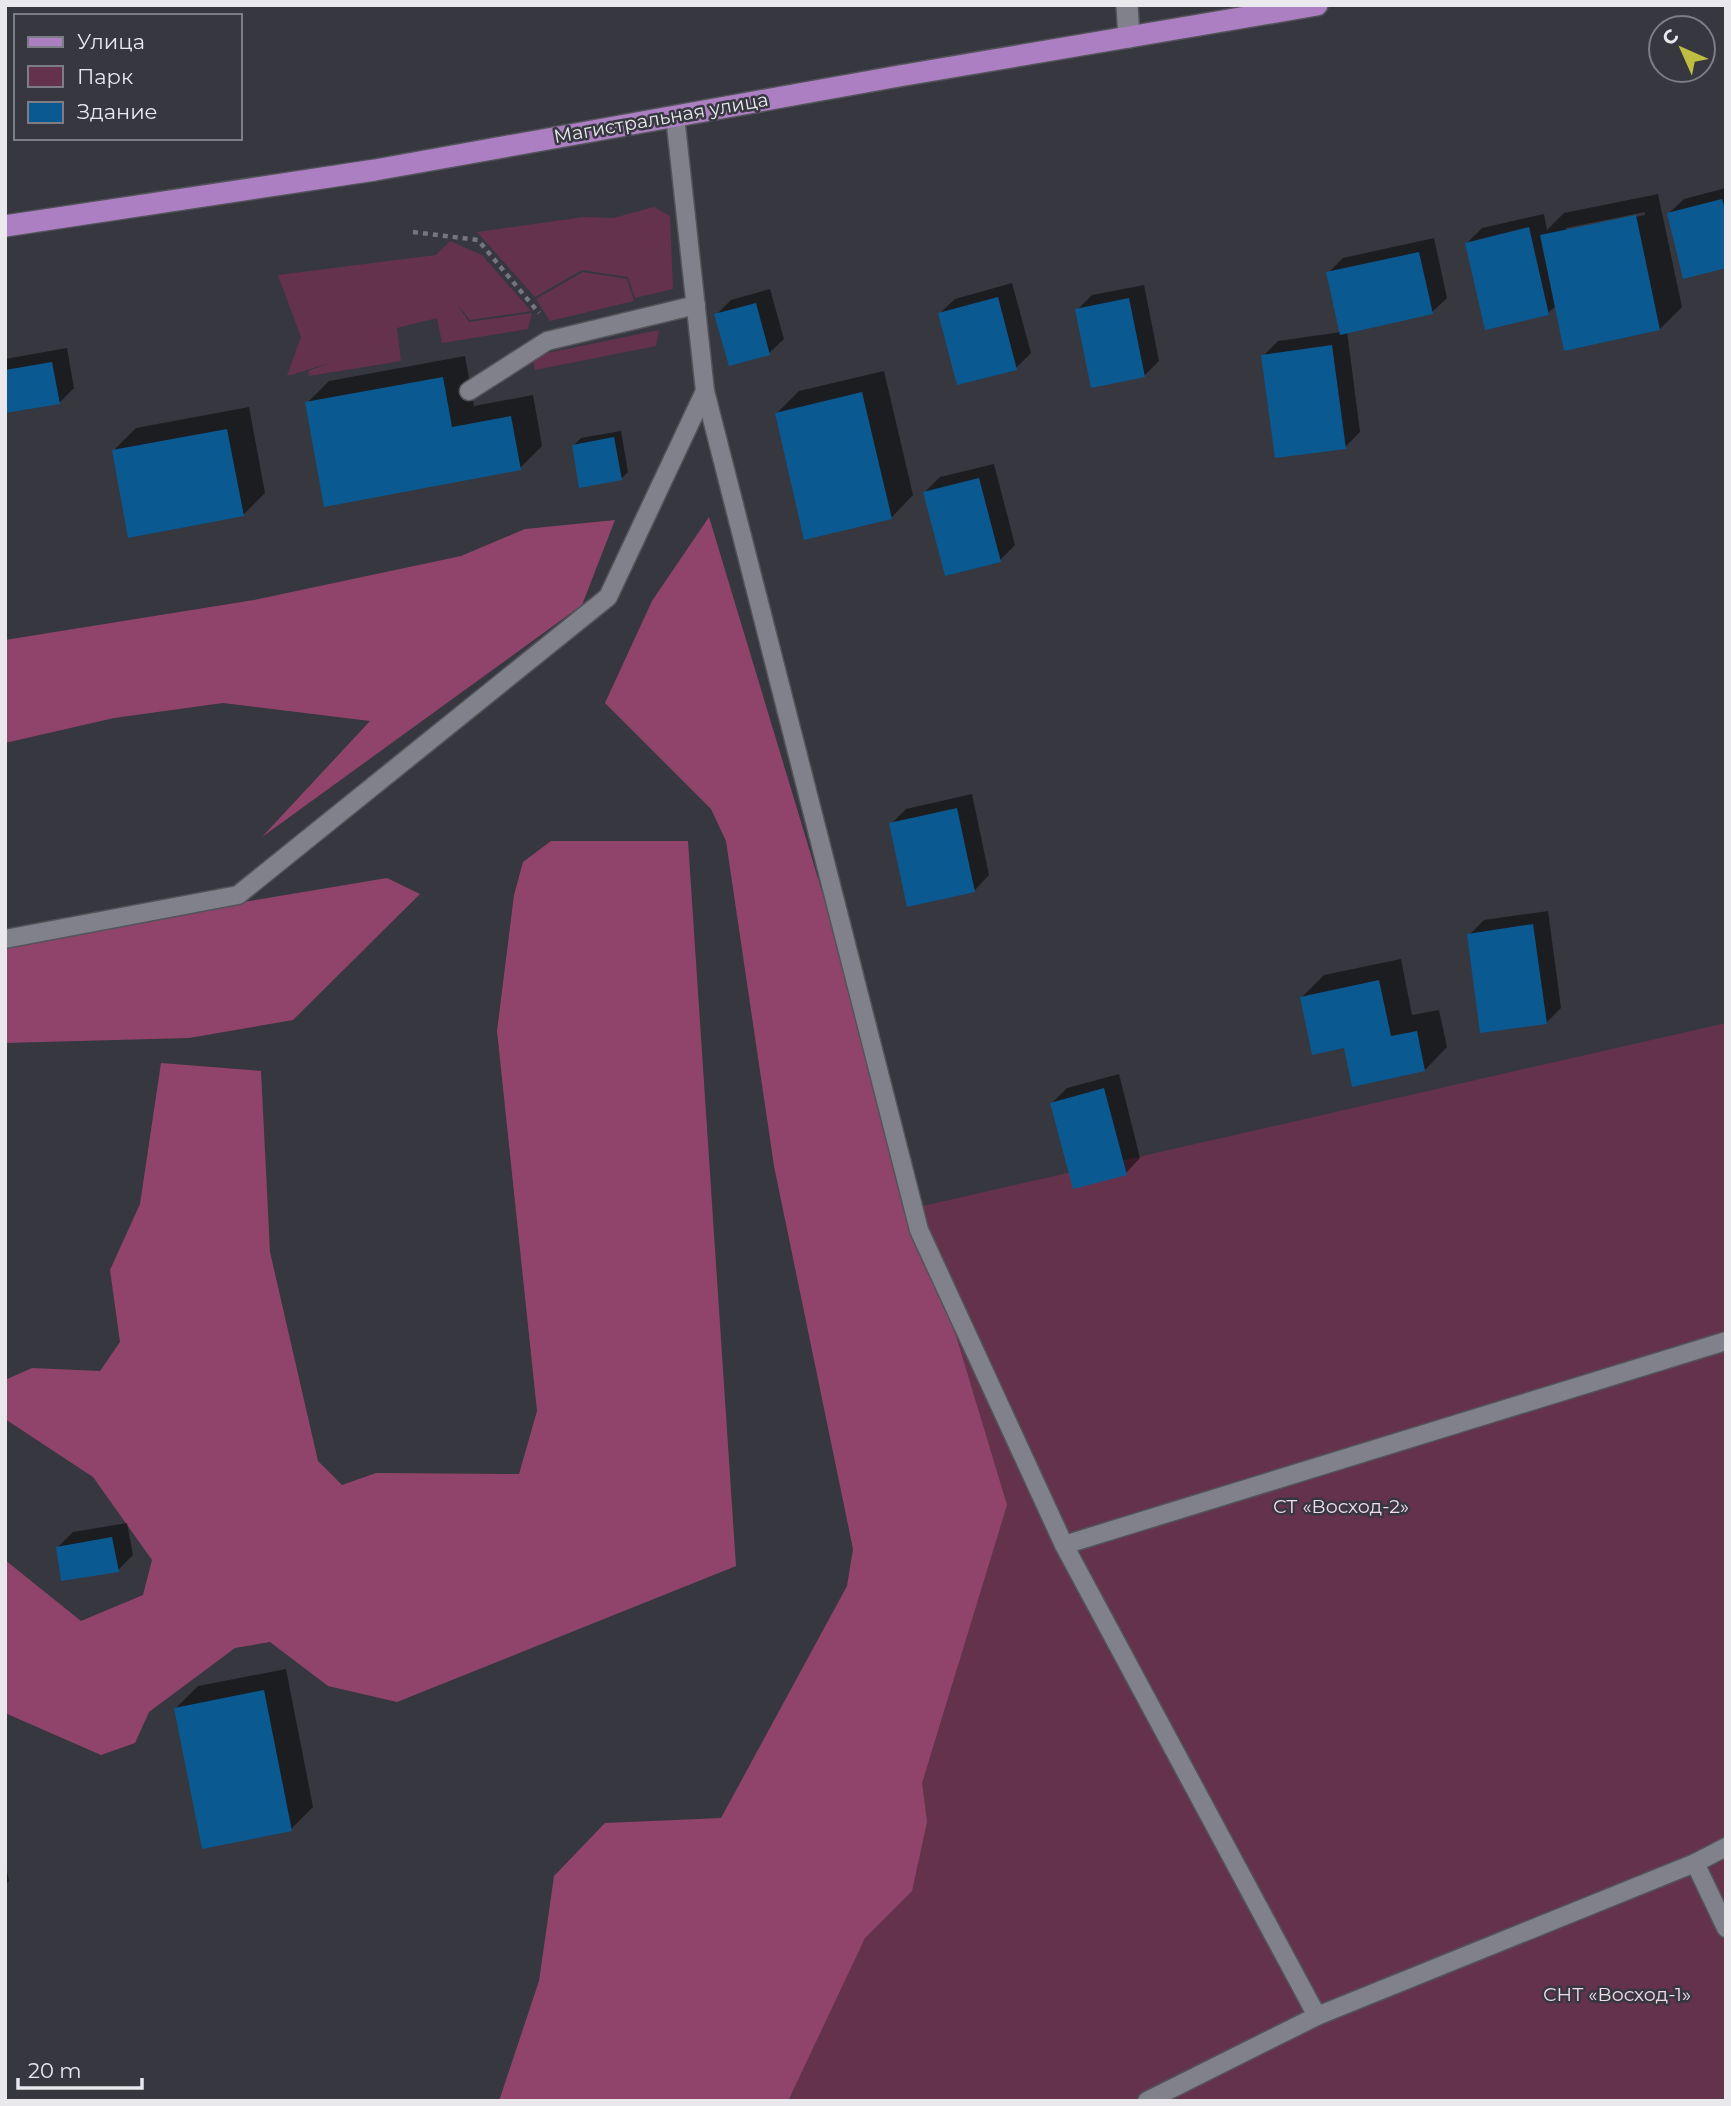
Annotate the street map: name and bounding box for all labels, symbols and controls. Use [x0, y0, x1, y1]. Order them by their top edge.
legend [14, 14, 242, 140]
north arrow [1647, 14, 1717, 84]
text: С [1657, 24, 1683, 50]
text: Улица [77, 29, 145, 54]
text: Парк [77, 64, 133, 89]
street label: Магистральная улица [552, 88, 770, 148]
text: Здание [77, 99, 158, 124]
park label: СТ «Восход-2» [1273, 1495, 1409, 1518]
park label: СНТ «Восход-1» [1543, 1983, 1691, 2006]
scale bar [18, 2046, 142, 2090]
text: 20 m [28, 2058, 82, 2083]

